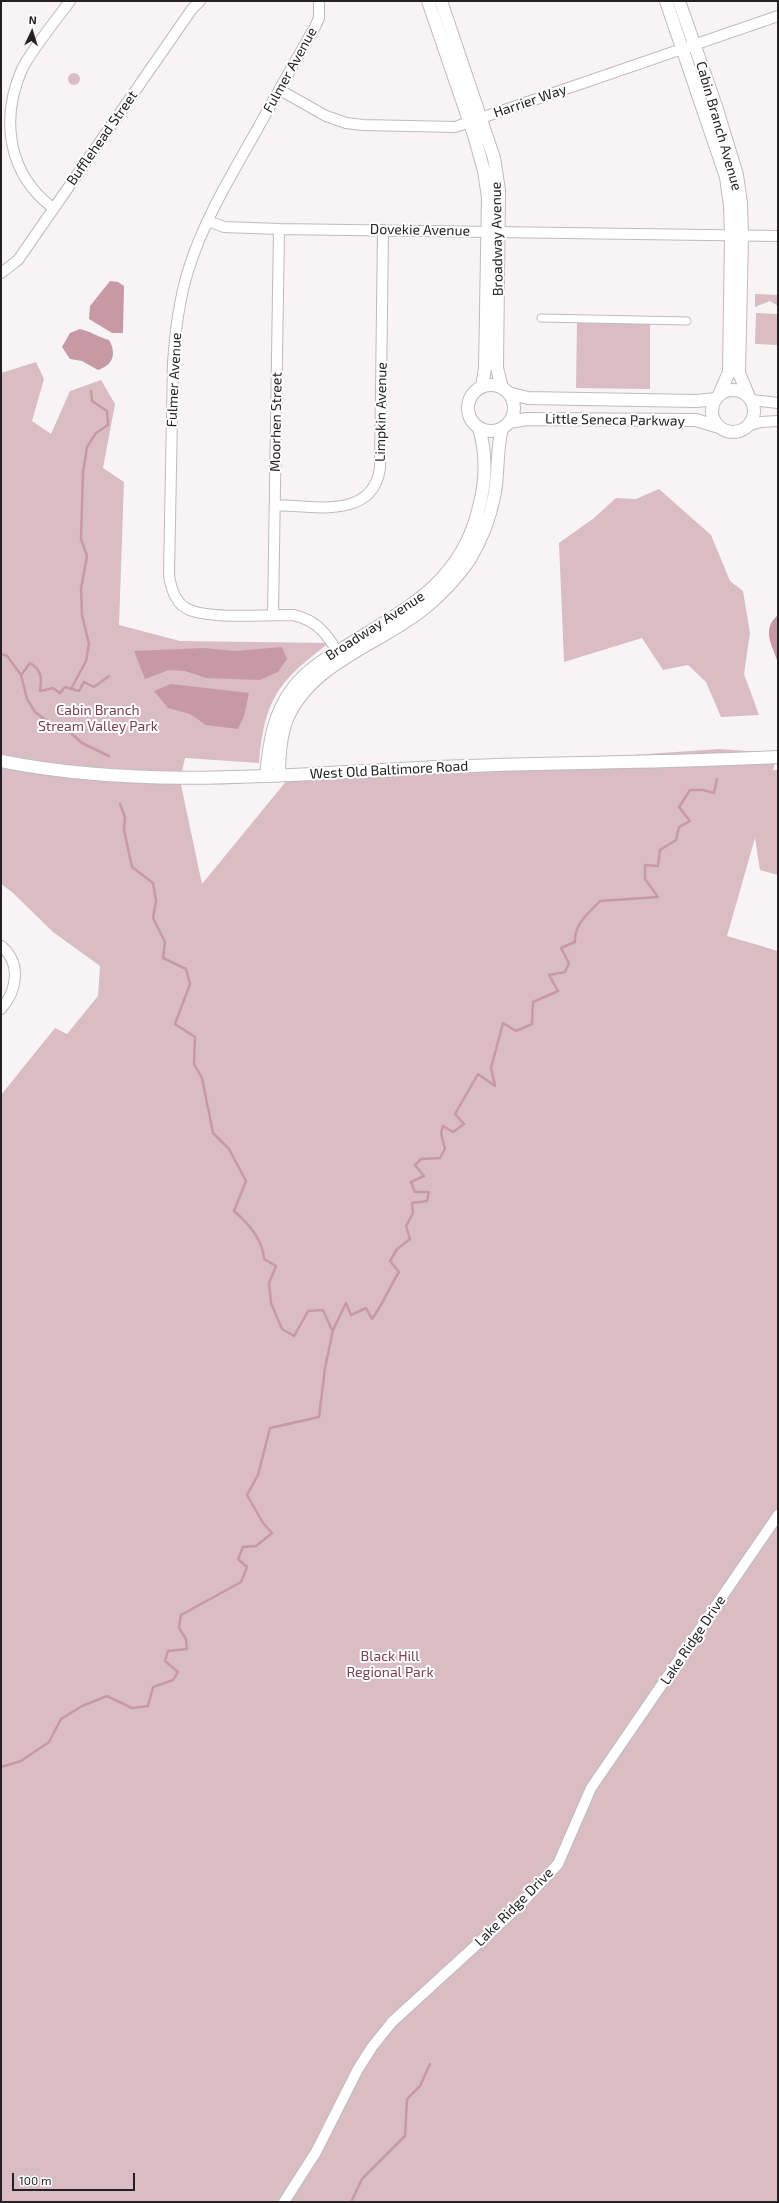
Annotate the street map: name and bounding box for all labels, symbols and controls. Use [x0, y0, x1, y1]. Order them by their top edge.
north arrow [12, 12, 52, 52]
text: N [28, 13, 37, 26]
street label: Fulmer Avenue [260, 24, 320, 116]
street label: Cabin Branch Avenue [693, 60, 745, 192]
street label: Harrier Way [491, 81, 569, 121]
street label: Bufflehead Street [63, 87, 141, 189]
street label: Broadway Avenue [488, 182, 506, 296]
street label: Dovekie Avenue [370, 221, 470, 239]
street label: Fulmer Avenue [163, 332, 185, 428]
street label: Limpkin Avenue [372, 362, 390, 462]
street label: Moorhen Street [267, 372, 285, 472]
street label: Little Seneca Parkway [545, 410, 685, 430]
street label: Broadway Avenue [322, 588, 428, 664]
park label: Cabin Branch Stream Valley Park [38, 702, 158, 734]
street label: West Old Baltimore Road [309, 757, 469, 783]
street label: Lake Ridge Drive [657, 1592, 729, 1688]
park label: Black Hill Regional Park [346, 1648, 434, 1680]
street label: Lake Ridge Drive [471, 1864, 557, 1950]
scale bar [14, 2165, 137, 2191]
text: 100 m [19, 2173, 51, 2187]

